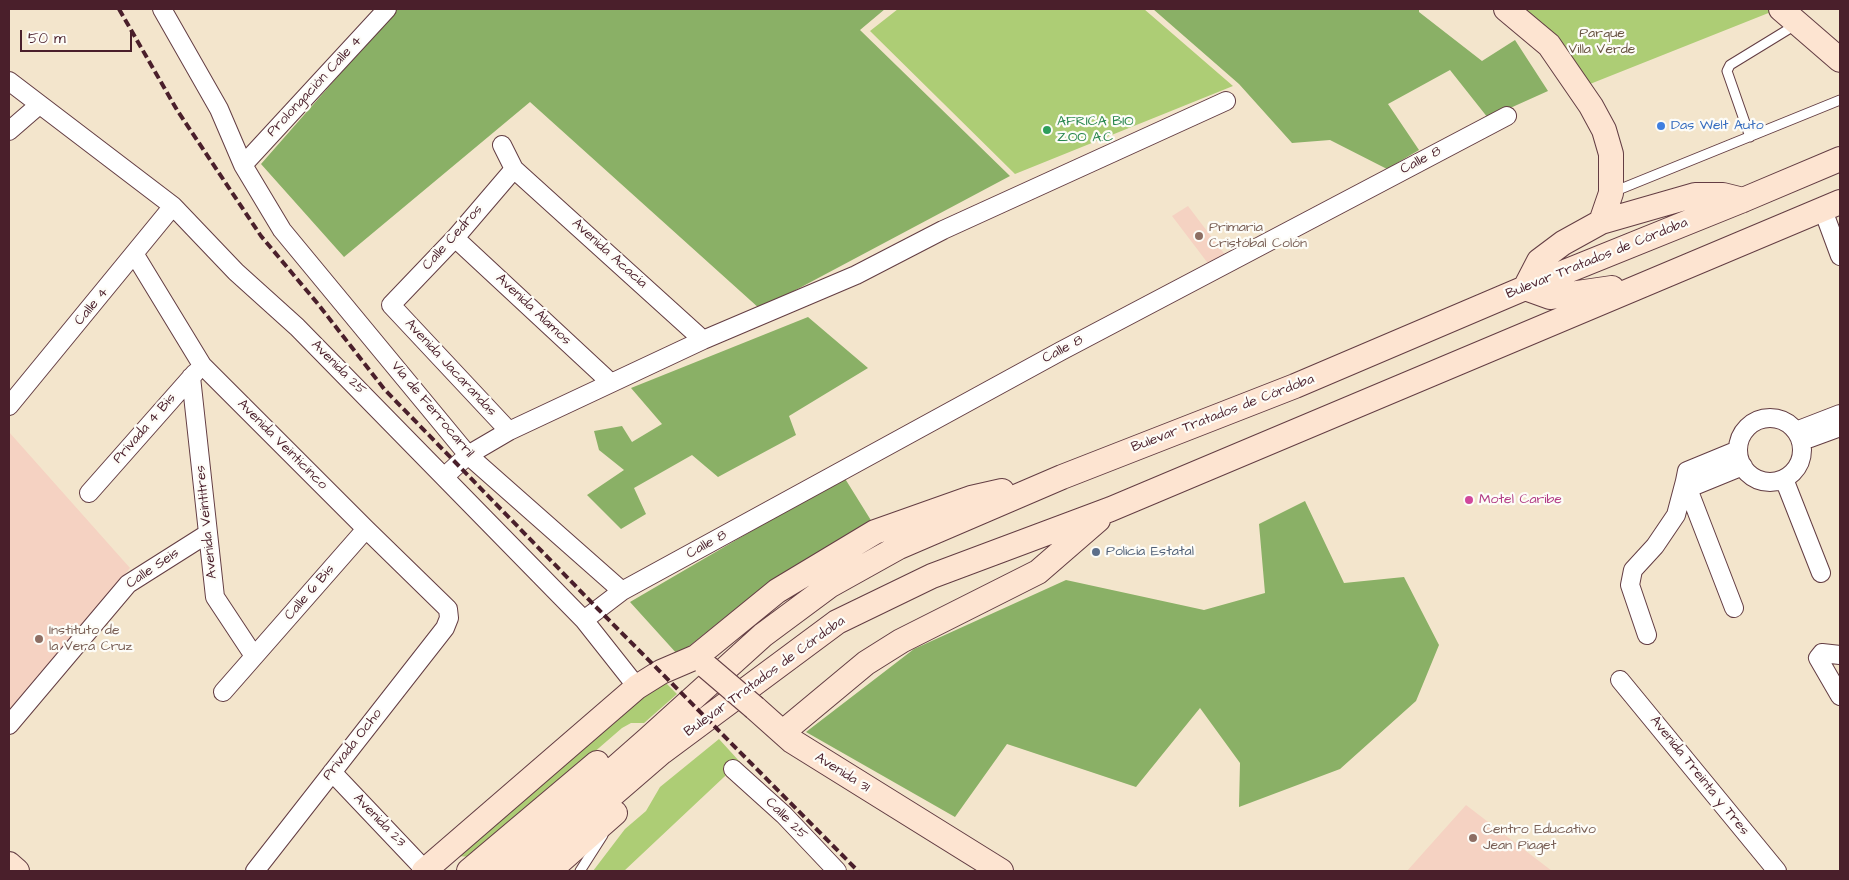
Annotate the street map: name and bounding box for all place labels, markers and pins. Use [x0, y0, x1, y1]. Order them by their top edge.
place label: AFRICA BIO ZOO A.C [1057, 114, 1134, 146]
place label: Das Welt Auto [1671, 118, 1764, 134]
marker: Das Welt Auto [1655, 120, 1667, 132]
marker: AFRICA BIO ZOO A.C [1041, 124, 1053, 136]
place label: Primaria Cristóbal Colón [1209, 220, 1307, 252]
marker: Primaria Cristóbal Colón [1193, 230, 1205, 242]
place label: Motel Caribe [1479, 492, 1562, 508]
marker: Motel Caribe [1463, 494, 1475, 506]
place label: Policía Estatal [1106, 544, 1194, 560]
marker: Policía Estatal [1090, 546, 1102, 558]
place label: Instituto de la Vera Cruz [49, 623, 132, 656]
marker: Instituto de la Vera Cruz [33, 633, 45, 645]
place label: Centro Educativo Jean Piaget [1483, 822, 1596, 854]
marker: Centro Educativo Jean Piaget [1467, 832, 1479, 844]

